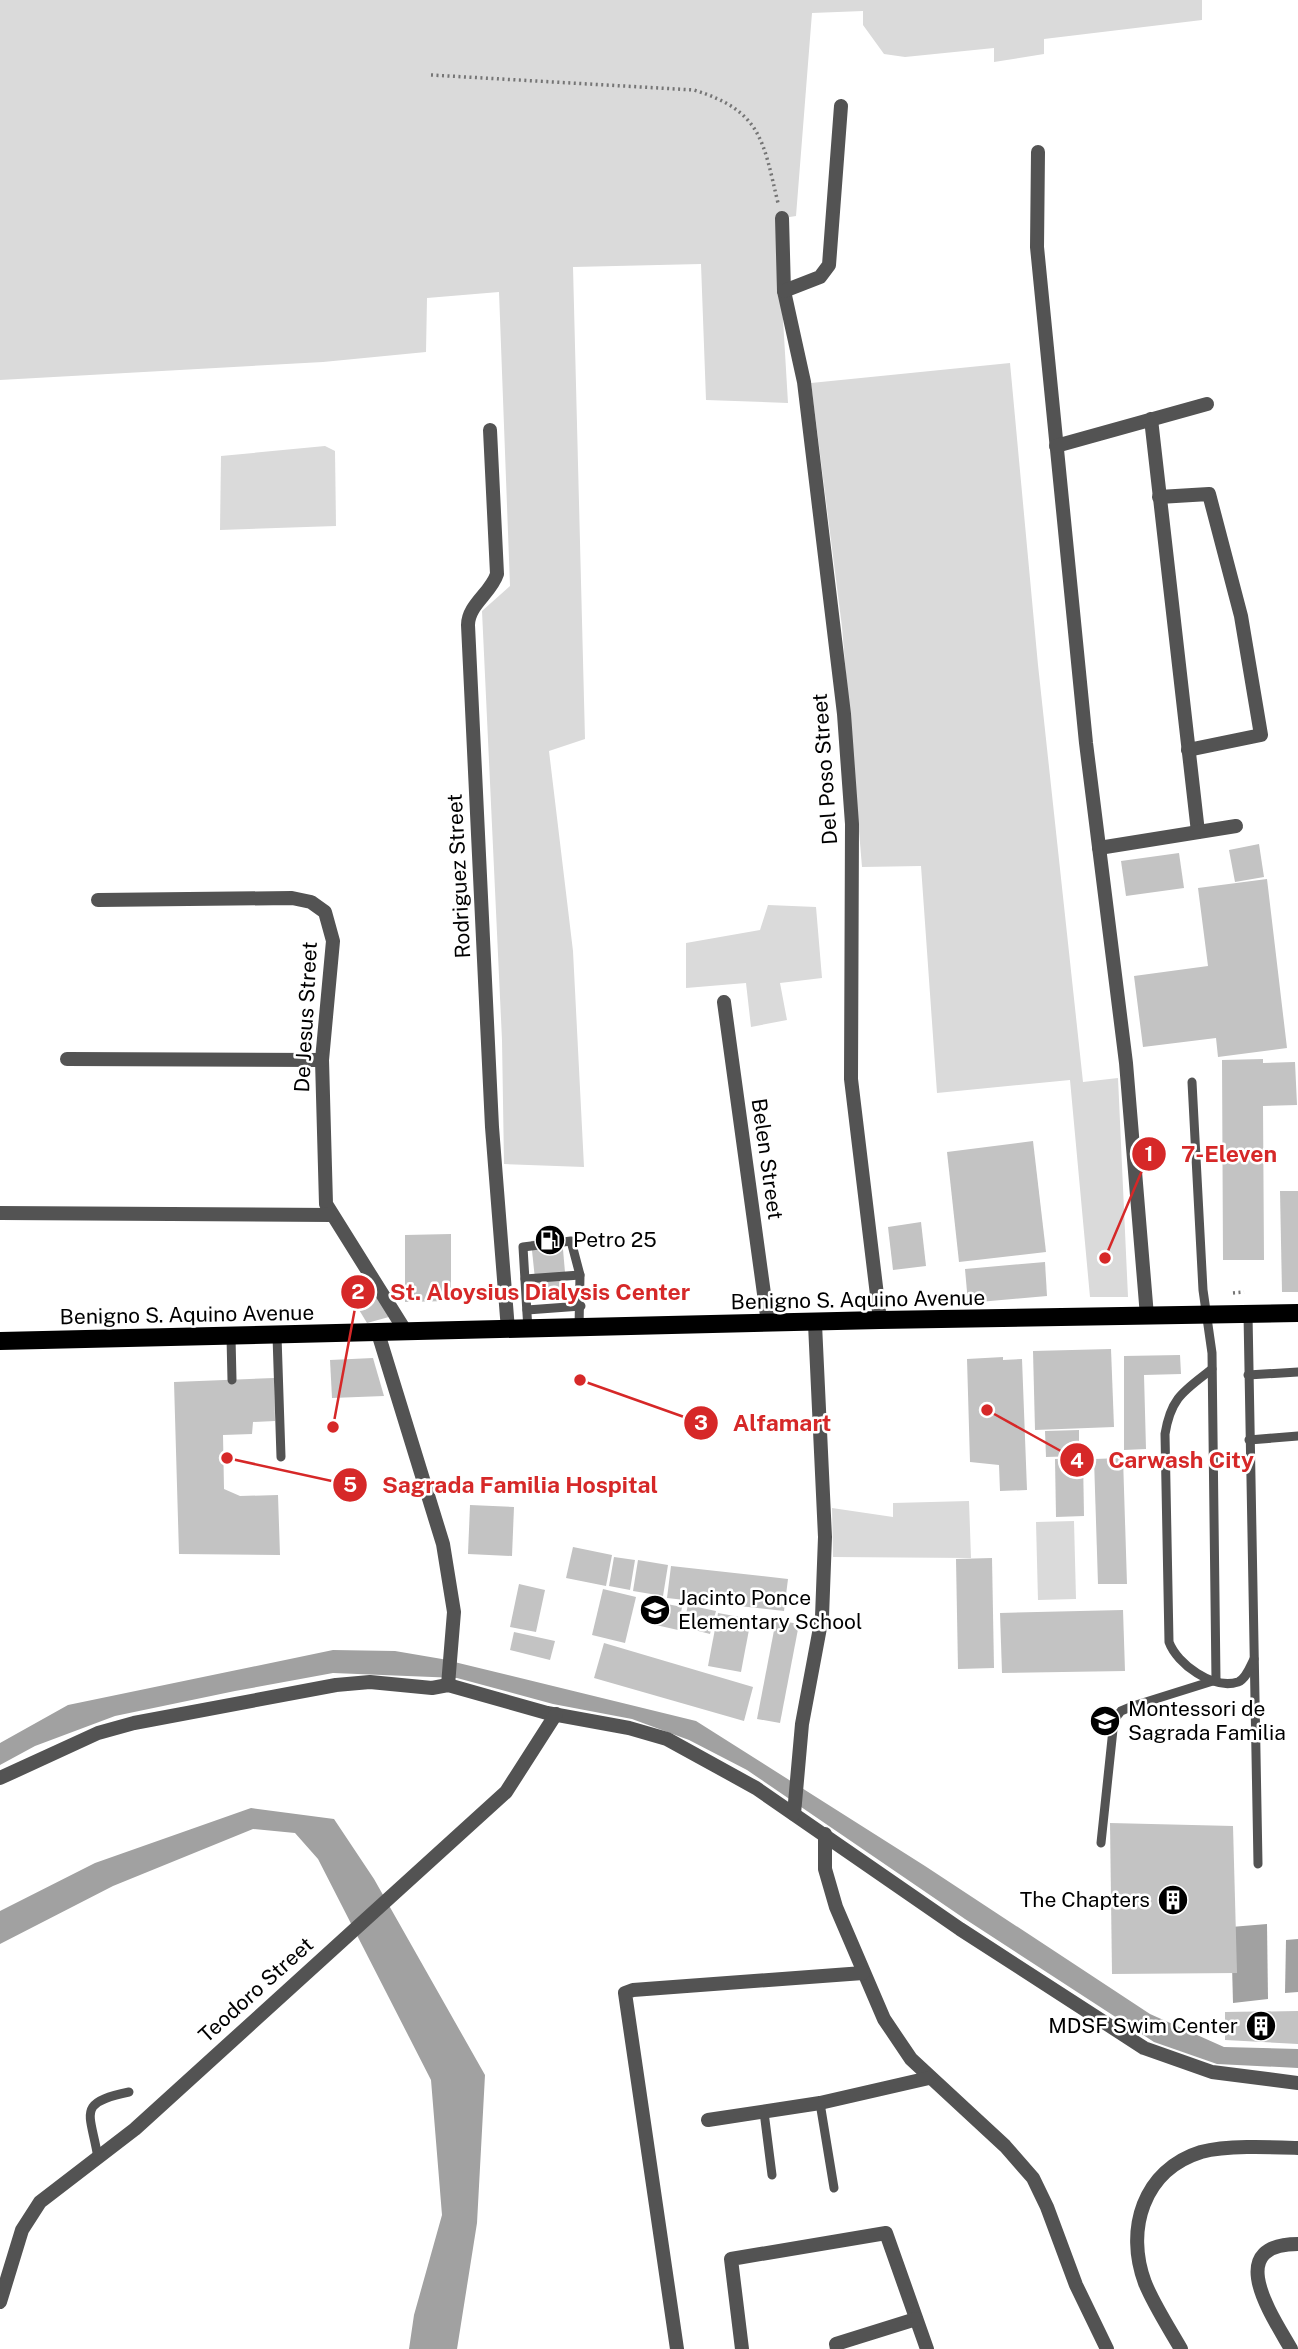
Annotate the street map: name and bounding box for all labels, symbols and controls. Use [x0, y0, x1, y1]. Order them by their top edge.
street label: Del Poso Street [807, 692, 842, 846]
street label: Rodriguez Street [442, 793, 475, 959]
street label: De Jesus Street [289, 941, 322, 1093]
street label: Belen Street [747, 1097, 788, 1221]
callout: 7-Eleven [1132, 1132, 1291, 1176]
text: 7-Eleven [1181, 1140, 1277, 1167]
text: 1 [1145, 1141, 1154, 1166]
fuel station icon: Petro 25 [533, 1223, 567, 1257]
place label: Petro 25 [573, 1227, 657, 1252]
callout: St. Aloysius Dialysis Center [340, 1270, 704, 1314]
text: St. Aloysius Dialysis Center [390, 1278, 690, 1305]
text: 2 [351, 1279, 365, 1304]
street label: Benigno S. Aquino Avenue [730, 1285, 985, 1314]
street label: Benigno S. Aquino Avenue [59, 1300, 314, 1329]
callout: Alfamart [683, 1401, 845, 1445]
text: Alfamart [733, 1409, 831, 1436]
text: 3 [694, 1410, 708, 1435]
callout: Carwash City [1059, 1438, 1268, 1482]
text: Carwash City [1108, 1446, 1254, 1473]
text: 4 [1070, 1448, 1084, 1473]
callout: Sagrada Familia Hospital [333, 1463, 672, 1507]
text: Sagrada Familia Hospital [382, 1471, 658, 1498]
text: 5 [343, 1472, 357, 1497]
place label: Jacinto Ponce Elementary School [678, 1585, 862, 1634]
school or university icon: Jacinto Ponce Elementary School [638, 1593, 672, 1627]
place label: Montessori de Sagrada Familia [1128, 1696, 1286, 1745]
school or university icon: Montessori de Sagrada Familia [1088, 1704, 1122, 1738]
building icon: The Chapters [1156, 1883, 1190, 1917]
place label: The Chapters [1020, 1887, 1150, 1912]
street label: Teodoro Street [193, 1932, 318, 2048]
building icon: MDSF Swim Center [1244, 2009, 1278, 2043]
place label: MDSF Swim Center [1048, 2013, 1238, 2038]

